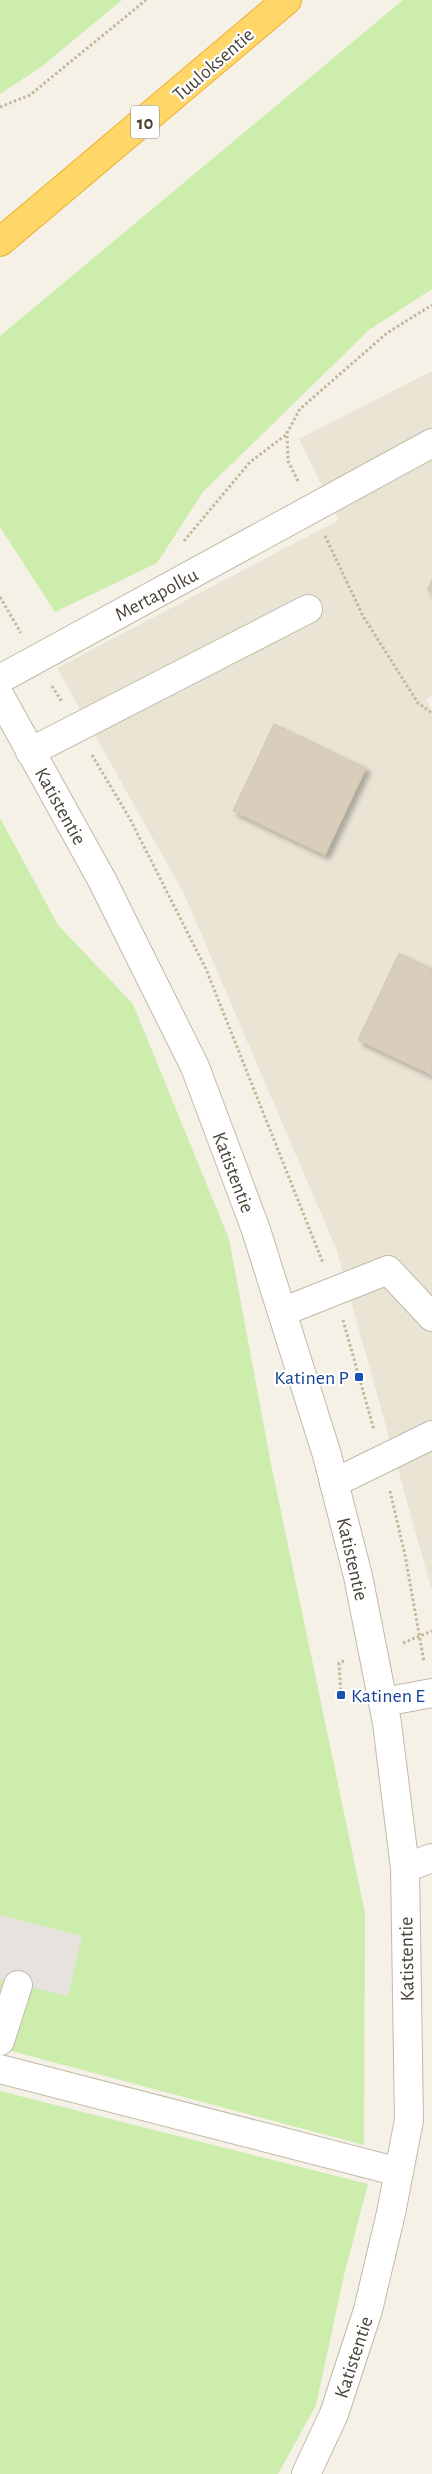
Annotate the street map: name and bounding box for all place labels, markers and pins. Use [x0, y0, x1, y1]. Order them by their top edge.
place label: Katinen P [274, 1368, 349, 1388]
marker: Katinen P [353, 1371, 365, 1383]
place label: Katinen E [351, 1686, 425, 1706]
marker: Katinen E [335, 1689, 347, 1701]

